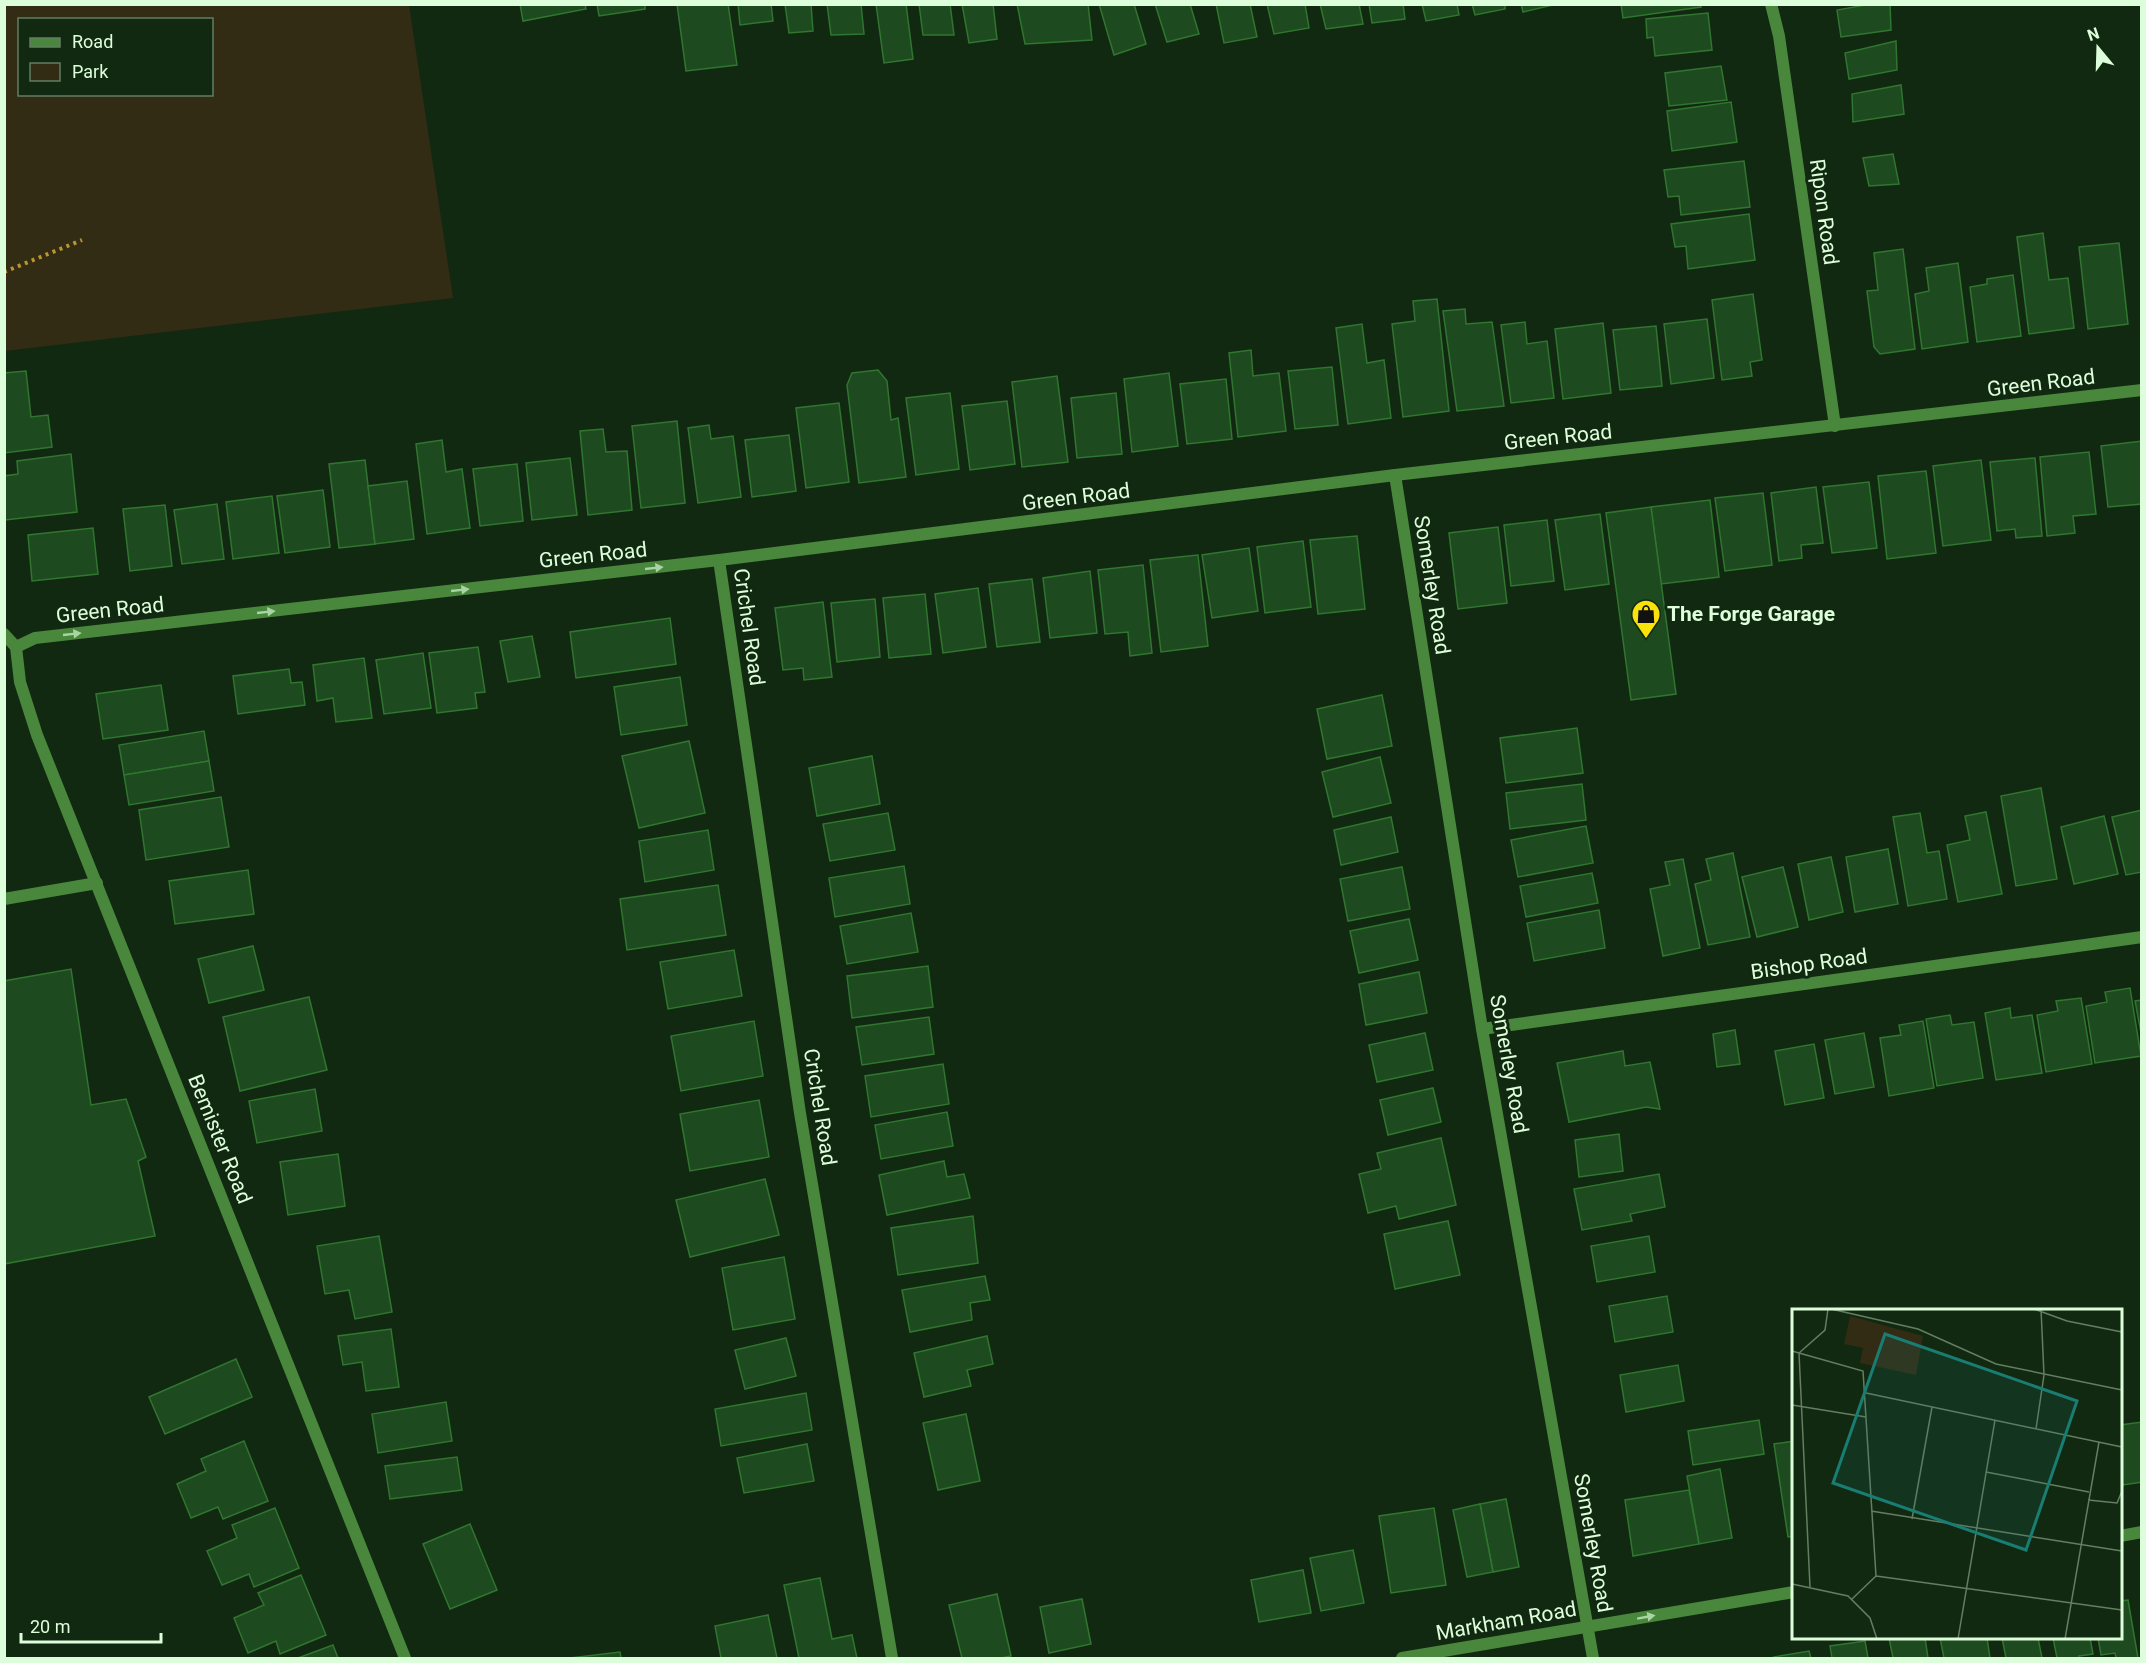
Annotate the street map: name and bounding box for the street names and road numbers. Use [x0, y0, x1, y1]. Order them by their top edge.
street label: Ripon Road [1805, 157, 1843, 267]
street label: Green Road [1986, 364, 2096, 402]
street label: Green Road [1503, 419, 1613, 455]
street label: Green Road [1021, 478, 1131, 516]
street label: Somerley Road [1409, 514, 1455, 656]
street label: Green Road [538, 537, 648, 573]
street label: Crichel Road [729, 567, 769, 687]
street label: Green Road [55, 592, 165, 628]
street label: Bishop Road [1749, 944, 1869, 984]
street label: Somerley Road [1485, 993, 1533, 1135]
street label: Crichel Road [799, 1047, 841, 1167]
street label: Bemister Road [183, 1071, 257, 1207]
street label: Somerley Road [1569, 1472, 1617, 1614]
street label: Markham Road [1434, 1597, 1578, 1645]

